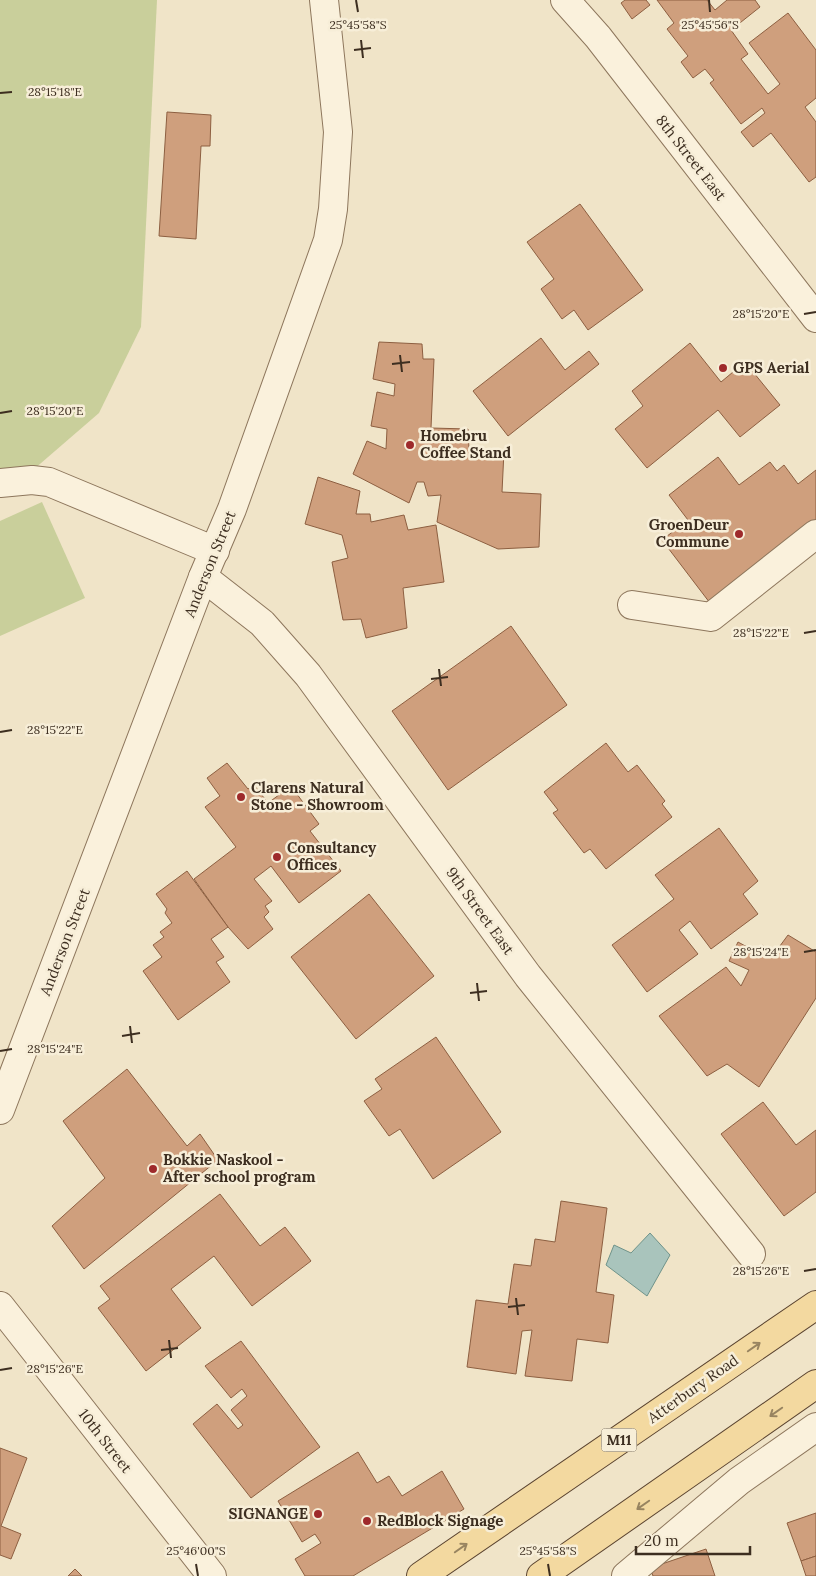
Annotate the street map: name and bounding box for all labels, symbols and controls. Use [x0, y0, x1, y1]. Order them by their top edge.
text: 25°45'58"S [329, 17, 387, 32]
text: 25°45'56"S [681, 17, 739, 32]
text: 28°15'18"E [28, 84, 82, 99]
street label: 8th Street East [652, 111, 731, 204]
text: 28°15'20"E [733, 306, 789, 321]
place label: GPS Aerial [733, 358, 810, 377]
marker: GPS Aerial [717, 362, 729, 374]
text: 28°15'20"E [27, 403, 83, 418]
place label: Homebru Coffee Stand [420, 426, 511, 462]
marker: Homebru Coffee Stand [404, 439, 416, 451]
street label: Anderson Street [179, 508, 240, 621]
place label: GroenDeur Commune [649, 515, 730, 551]
marker: GroenDeur Commune [733, 528, 745, 540]
text: 28°15'22"E [733, 625, 789, 640]
text: 28°15'22"E [27, 722, 83, 737]
place label: Clarens Natural Stone - Showroom [251, 778, 384, 814]
marker: Clarens Natural Stone - Showroom [235, 791, 247, 803]
place label: Consultancy Offices [287, 838, 377, 874]
marker: Consultancy Offices [271, 851, 283, 863]
street label: 9th Street East [442, 863, 519, 958]
street label: Anderson Street [35, 885, 94, 999]
text: 28°15'24"E [733, 944, 789, 959]
text: 28°15'24"E [27, 1041, 83, 1056]
place label: Bokkie Naskool - After school program [163, 1150, 316, 1186]
marker: Bokkie Naskool - After school program [147, 1163, 159, 1175]
text: 28°15'26"E [733, 1263, 789, 1278]
one-way arrow [747, 1342, 761, 1352]
street label: Atterbury Road [643, 1350, 742, 1428]
text: 28°15'26"E [27, 1361, 83, 1376]
street label: 10th Street [74, 1405, 136, 1477]
one-way arrow [769, 1407, 783, 1417]
road number: M11 [602, 1428, 636, 1452]
one-way arrow [636, 1500, 650, 1510]
place label: SIGNANGE [229, 1504, 308, 1523]
marker: SIGNANGE [312, 1508, 324, 1520]
place label: RedBlock Signage [377, 1511, 503, 1530]
marker: RedBlock Signage [361, 1515, 373, 1527]
scale bar [636, 1524, 750, 1556]
text: 20 m [644, 1531, 679, 1550]
text: 25°46'00"S [166, 1543, 226, 1558]
one-way arrow [454, 1543, 468, 1553]
text: 25°45'58"S [519, 1543, 577, 1558]

